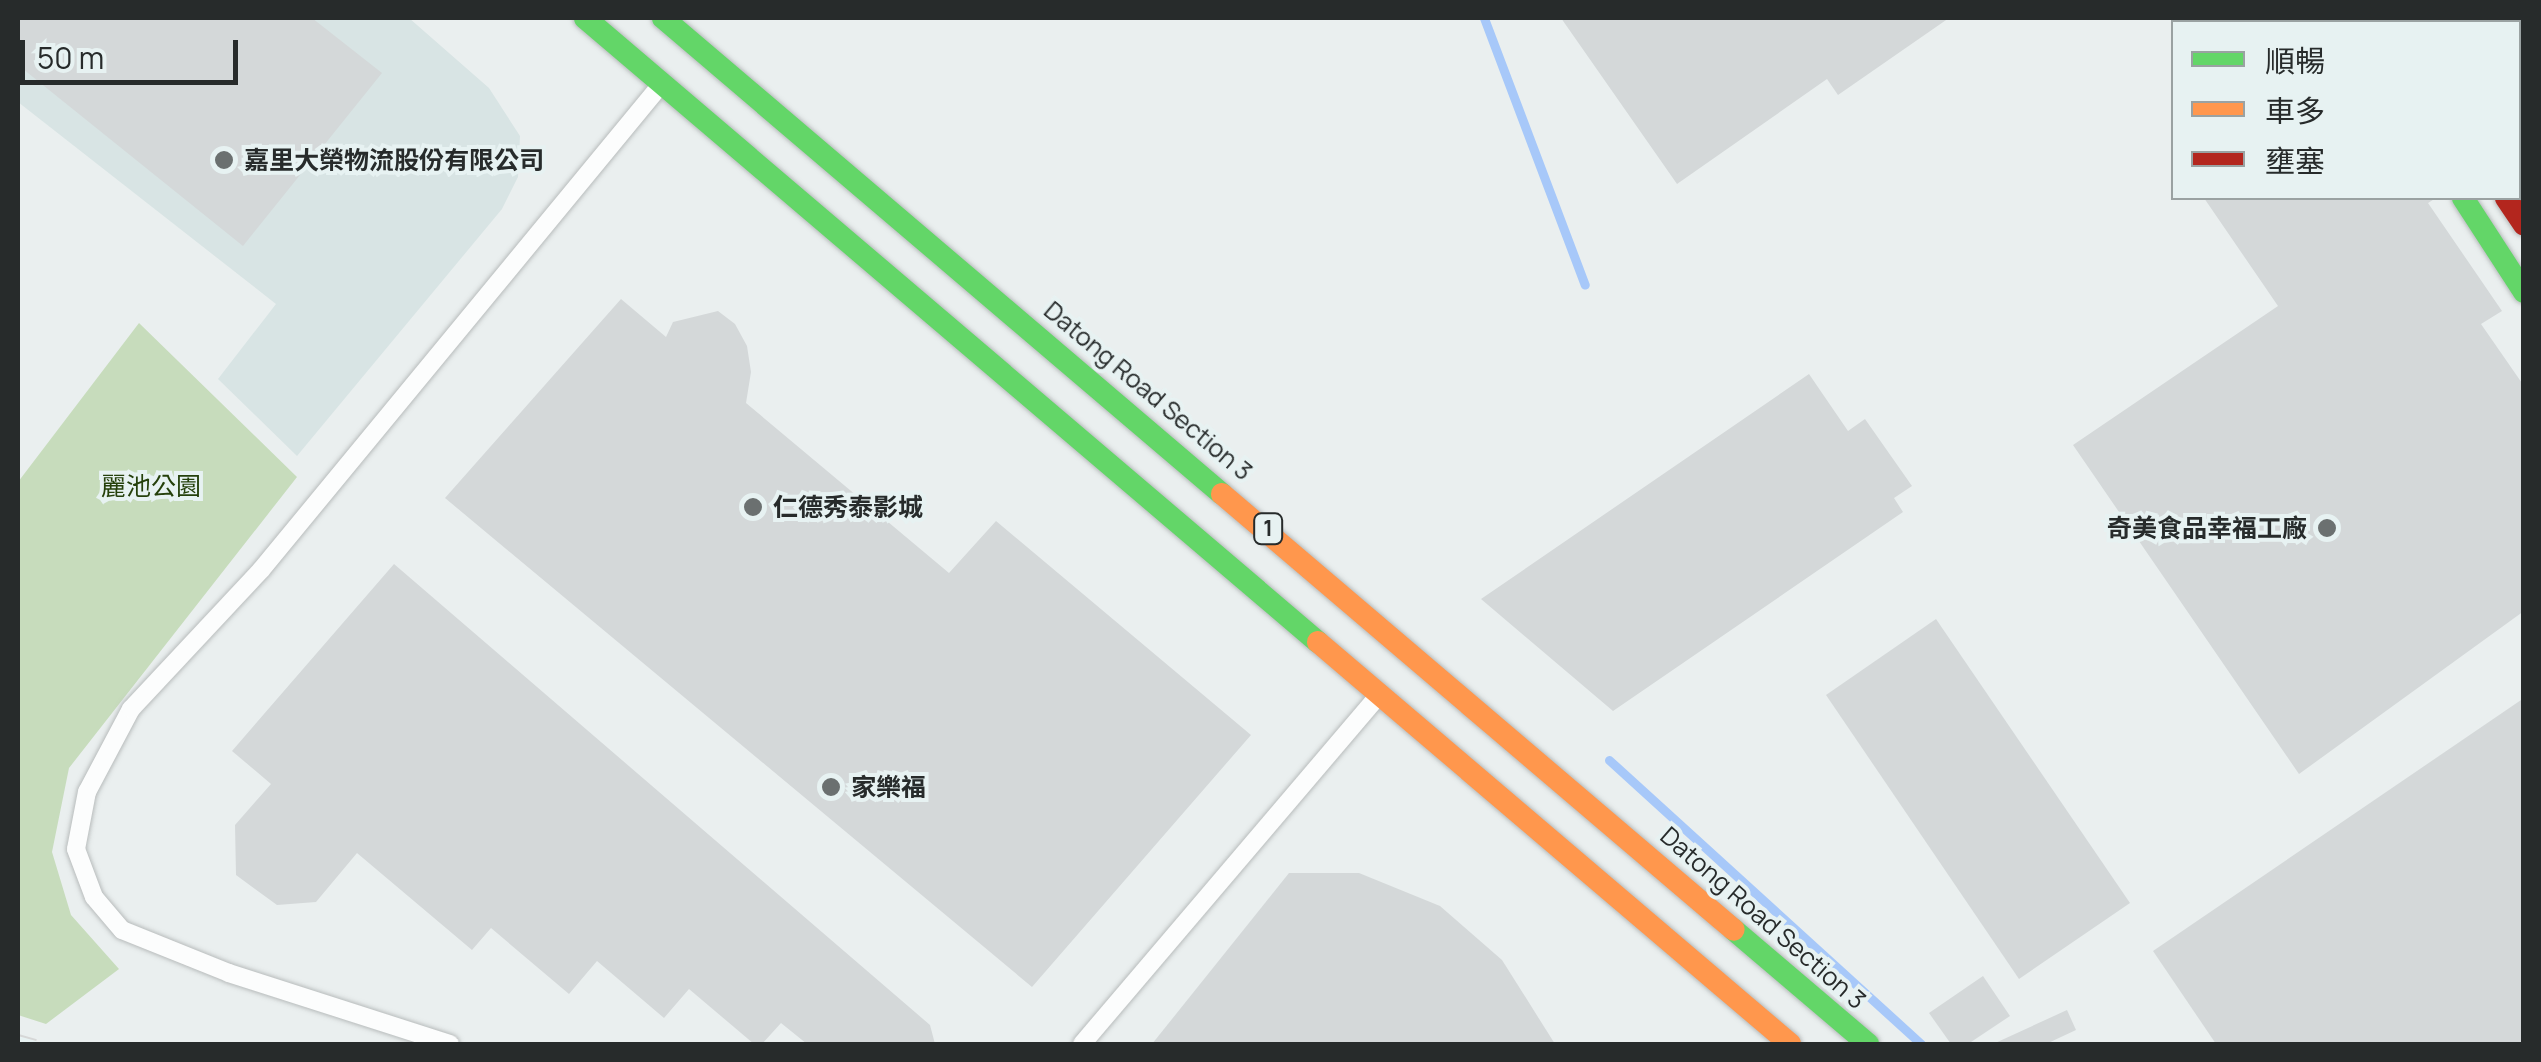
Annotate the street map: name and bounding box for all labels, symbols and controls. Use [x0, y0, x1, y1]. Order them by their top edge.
scale bar [25, 20, 242, 82]
legend [2171, 20, 2521, 200]
text: 50 m [37, 37, 104, 78]
text: 順暢 [2265, 40, 2325, 81]
text: 車多 [2265, 90, 2325, 131]
text: 壅塞 [2265, 140, 2325, 181]
place label: 嘉里大榮物流股份有限公司 [244, 145, 544, 175]
marker: 嘉里大榮物流股份有限公司 [213, 149, 235, 171]
street label: Datong Road Section 3 [1038, 295, 1258, 487]
park label: 麗池公園 [101, 471, 201, 501]
place label: 仁德秀泰影城 [773, 492, 923, 522]
marker: 仁德秀泰影城 [742, 496, 764, 518]
road number: 1 [1253, 512, 1283, 546]
place label: 奇美食品幸福工廠 [2107, 513, 2307, 543]
marker: 奇美食品幸福工廠 [2316, 517, 2338, 539]
place label: 家樂福 [851, 772, 926, 802]
marker: 家樂福 [820, 776, 842, 798]
street label: Datong Road Section 3 [1654, 821, 1872, 1015]

